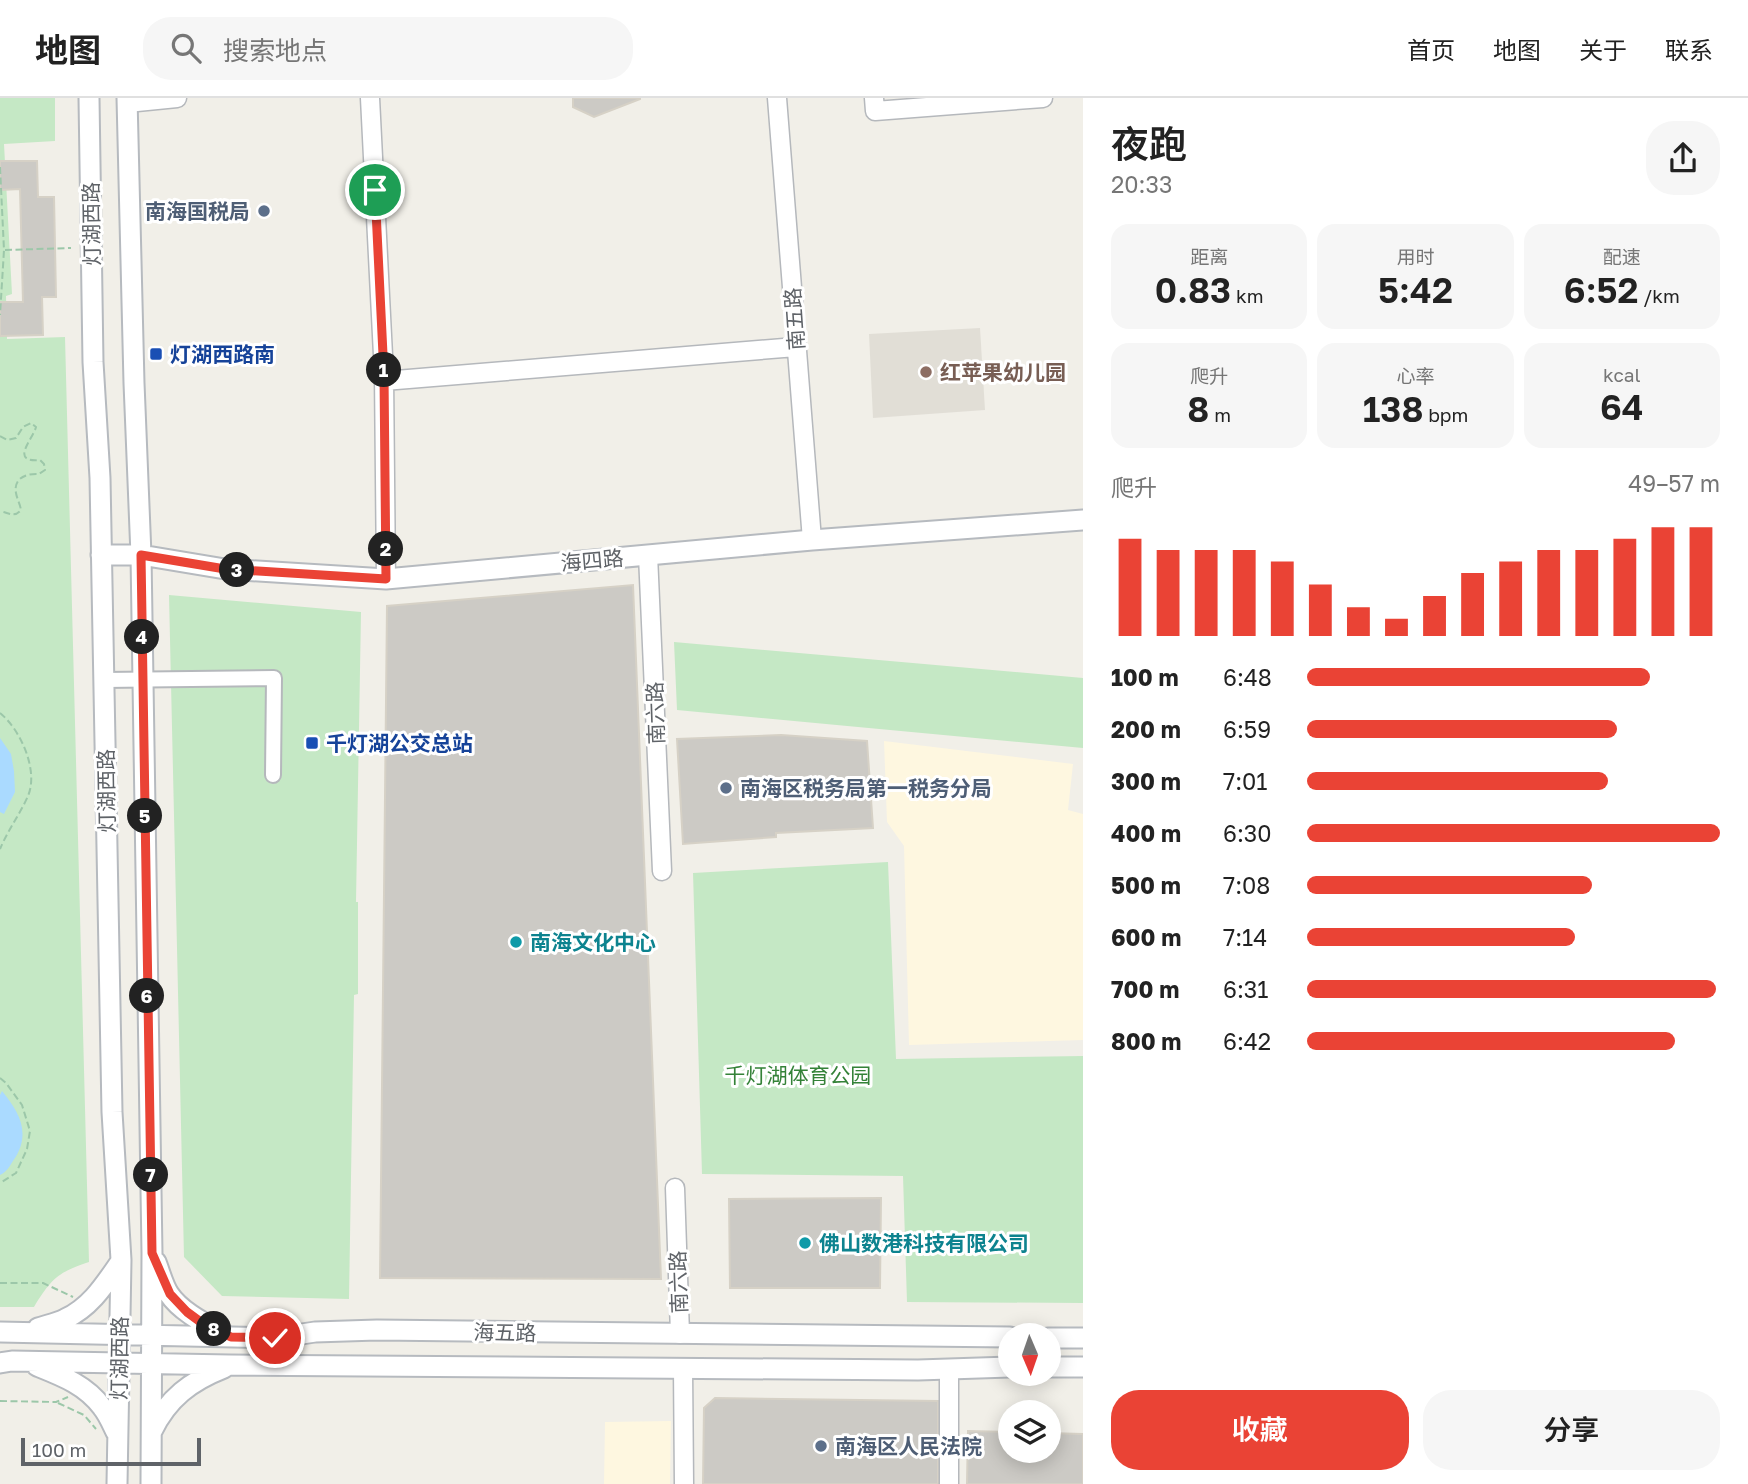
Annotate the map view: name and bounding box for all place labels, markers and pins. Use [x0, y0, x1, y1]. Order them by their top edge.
pin [345, 160, 405, 220]
place label: 南海国税局 [145, 198, 250, 224]
marker: 南海国税局 [256, 203, 272, 219]
place label: 灯湖西路南 [170, 341, 275, 367]
marker: 灯湖西路南 [148, 346, 164, 362]
pin: 1 [366, 352, 402, 388]
place label: 红苹果幼儿园 [940, 359, 1066, 385]
marker: 红苹果幼儿园 [918, 364, 934, 380]
pin: 2 [368, 532, 404, 566]
pin: 3 [219, 552, 254, 588]
pin: 4 [124, 620, 160, 654]
place label: 千灯湖公交总站 [326, 730, 473, 756]
marker: 千灯湖公交总站 [304, 735, 320, 751]
place label: 南海区税务局第一税务分局 [740, 775, 992, 801]
marker: 南海区税务局第一税务分局 [718, 780, 734, 796]
pin: 5 [128, 798, 162, 834]
place label: 南海文化中心 [530, 929, 656, 955]
marker: 南海文化中心 [508, 934, 524, 950]
pin: 6 [130, 978, 164, 1014]
pin: 7 [134, 1158, 168, 1192]
place label: 佛山数港科技有限公司 [819, 1230, 1029, 1256]
marker: 佛山数港科技有限公司 [797, 1235, 813, 1251]
pin [245, 1308, 305, 1368]
pin: 8 [196, 1312, 232, 1346]
place label: 南海区人民法院 [835, 1433, 982, 1459]
marker: 南海区人民法院 [813, 1438, 829, 1454]

